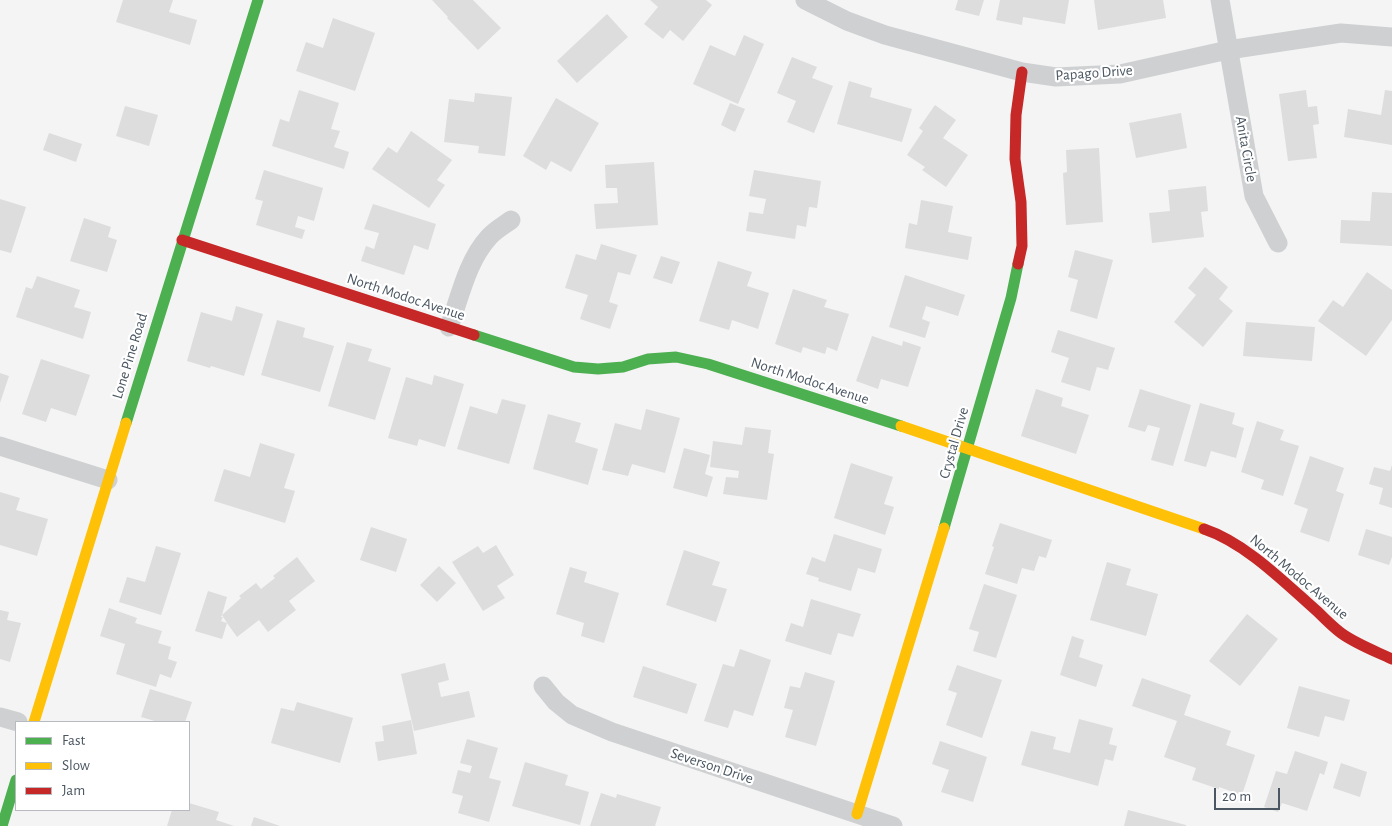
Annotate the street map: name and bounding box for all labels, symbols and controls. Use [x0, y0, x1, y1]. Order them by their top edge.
street label: Papago Drive [1055, 61, 1133, 85]
street label: Anita Circle [1231, 115, 1261, 183]
street label: North Modoc Avenue [345, 269, 467, 325]
street label: Lone Pine Road [108, 311, 152, 401]
street label: North Modoc Avenue [749, 353, 871, 409]
street label: Crystal Drive [935, 405, 973, 481]
street label: North Modoc Avenue [1246, 531, 1352, 623]
legend [15, 721, 190, 811]
text: Fast [62, 733, 85, 748]
street label: Severson Drive [668, 744, 756, 788]
text: Slow [62, 758, 90, 773]
scale bar [1217, 778, 1283, 810]
text: Jam [62, 783, 85, 798]
text: 20 m [1222, 789, 1251, 804]

